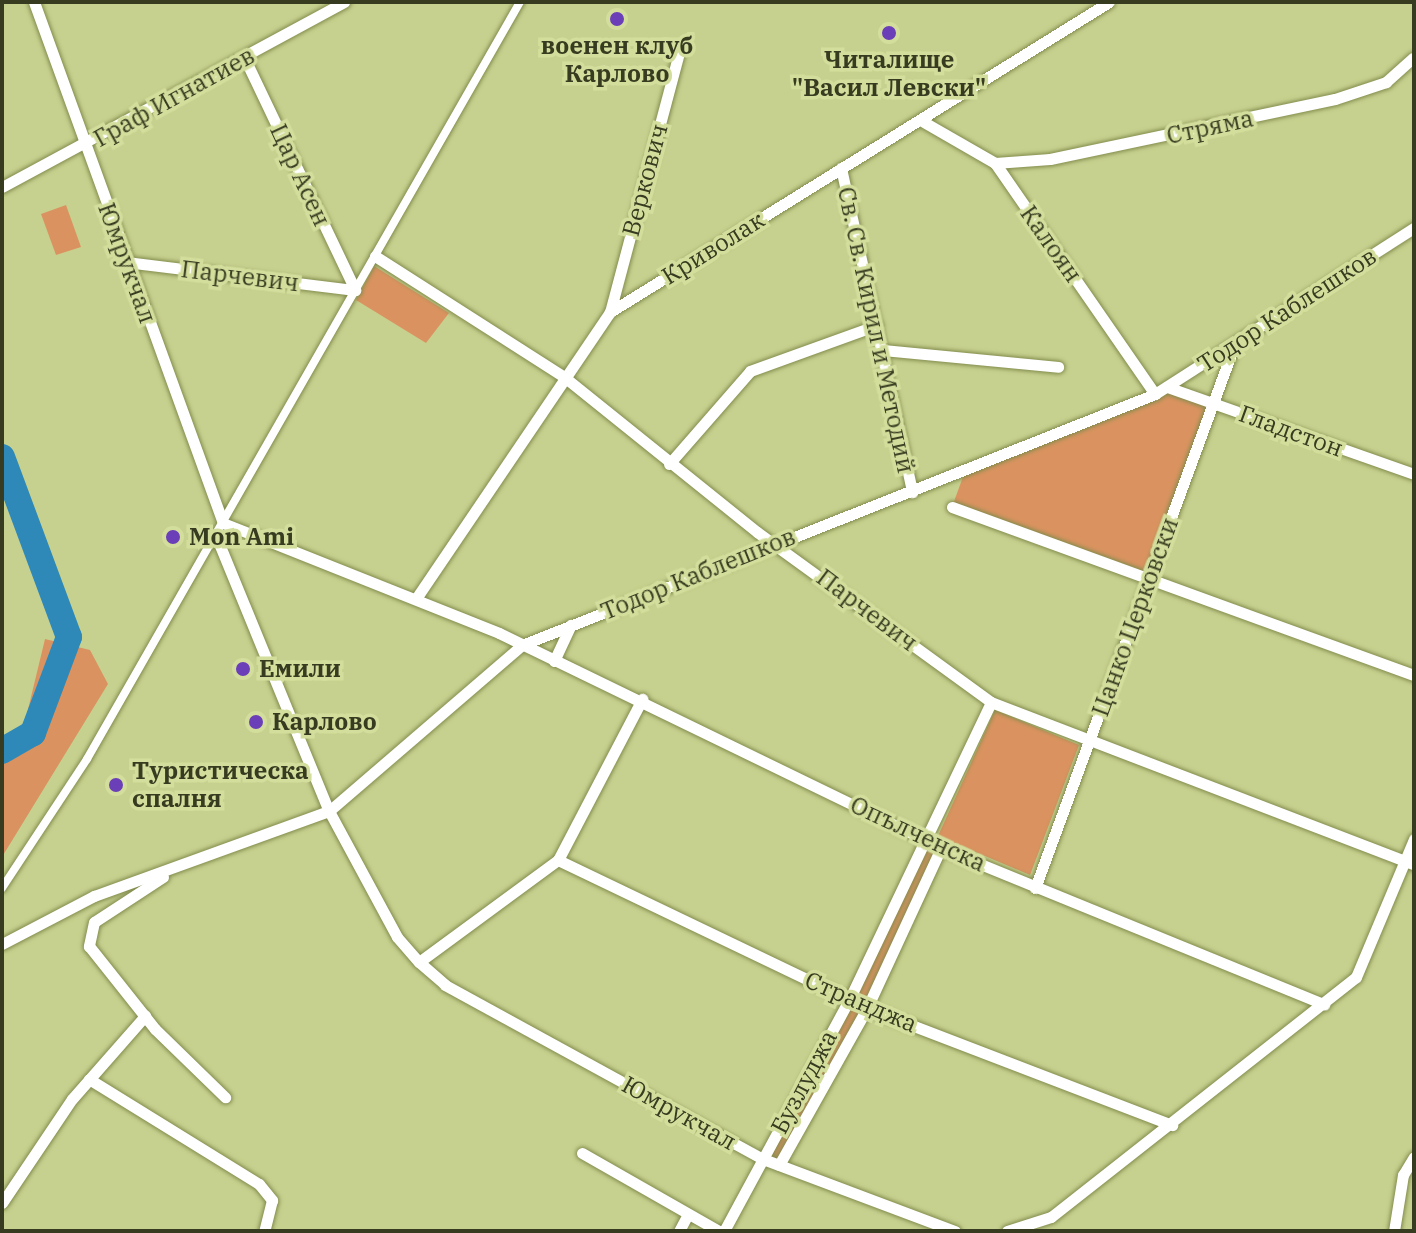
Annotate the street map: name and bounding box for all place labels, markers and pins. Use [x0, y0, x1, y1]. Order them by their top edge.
marker: военен клуб Карлово [608, 10, 626, 28]
marker: Читалище "Васил Левски" [880, 24, 898, 42]
place label: военен клуб Карлово [541, 32, 693, 88]
place label: Читалище "Васил Левски" [792, 46, 986, 102]
place label: Mon Ami [189, 523, 294, 551]
marker: Mon Ami [164, 528, 182, 546]
place label: Емили [259, 655, 341, 683]
marker: Емили [234, 660, 252, 678]
place label: Карлово [272, 708, 377, 736]
marker: Карлово [247, 713, 265, 731]
place label: Туристическа спалня [132, 757, 309, 813]
marker: Туристическа спалня [107, 776, 125, 794]

